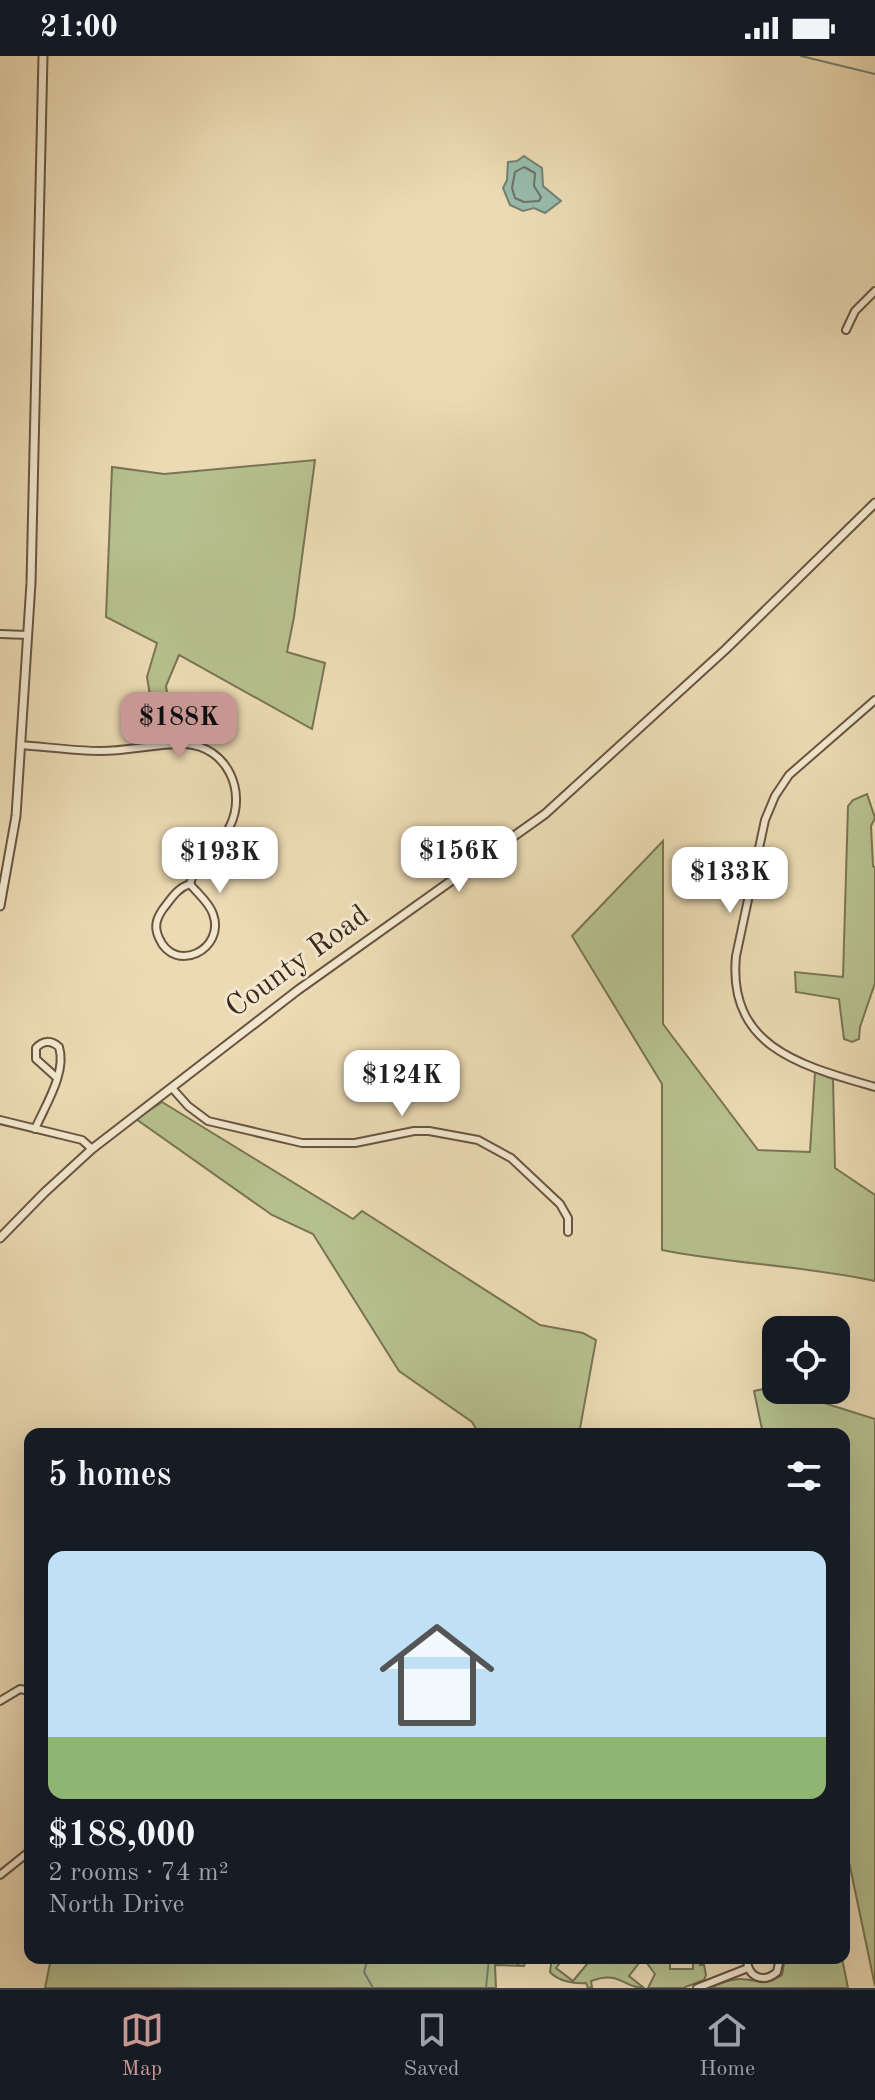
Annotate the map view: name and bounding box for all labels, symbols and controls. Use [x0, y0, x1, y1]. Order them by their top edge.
text: 21:00 [40, 13, 118, 43]
pin: $188K [123, 692, 235, 760]
text: $188K [139, 705, 219, 731]
pin: $156K [403, 826, 515, 894]
pin: $193K [164, 827, 276, 895]
text: $156K [419, 839, 499, 865]
text: $193K [180, 840, 260, 866]
pin: $133K [674, 847, 786, 915]
text: $133K [690, 860, 770, 886]
street label: County Road [221, 900, 375, 1024]
pin: $124K [346, 1050, 458, 1118]
text: $124K [362, 1063, 442, 1089]
map controls [762, 1316, 850, 1404]
button: locate [762, 1316, 850, 1404]
icon: filters [782, 1454, 826, 1498]
text: 5 homes [48, 1459, 171, 1493]
icon: home [365, 1603, 509, 1747]
text: $188,000 [48, 1819, 196, 1853]
text: 2 rooms · 74 m² [48, 1860, 229, 1886]
text: North Drive [48, 1892, 185, 1918]
tab: Map [120, 2008, 164, 2083]
tab: Saved [404, 2008, 460, 2083]
tab: Home [699, 2008, 755, 2083]

